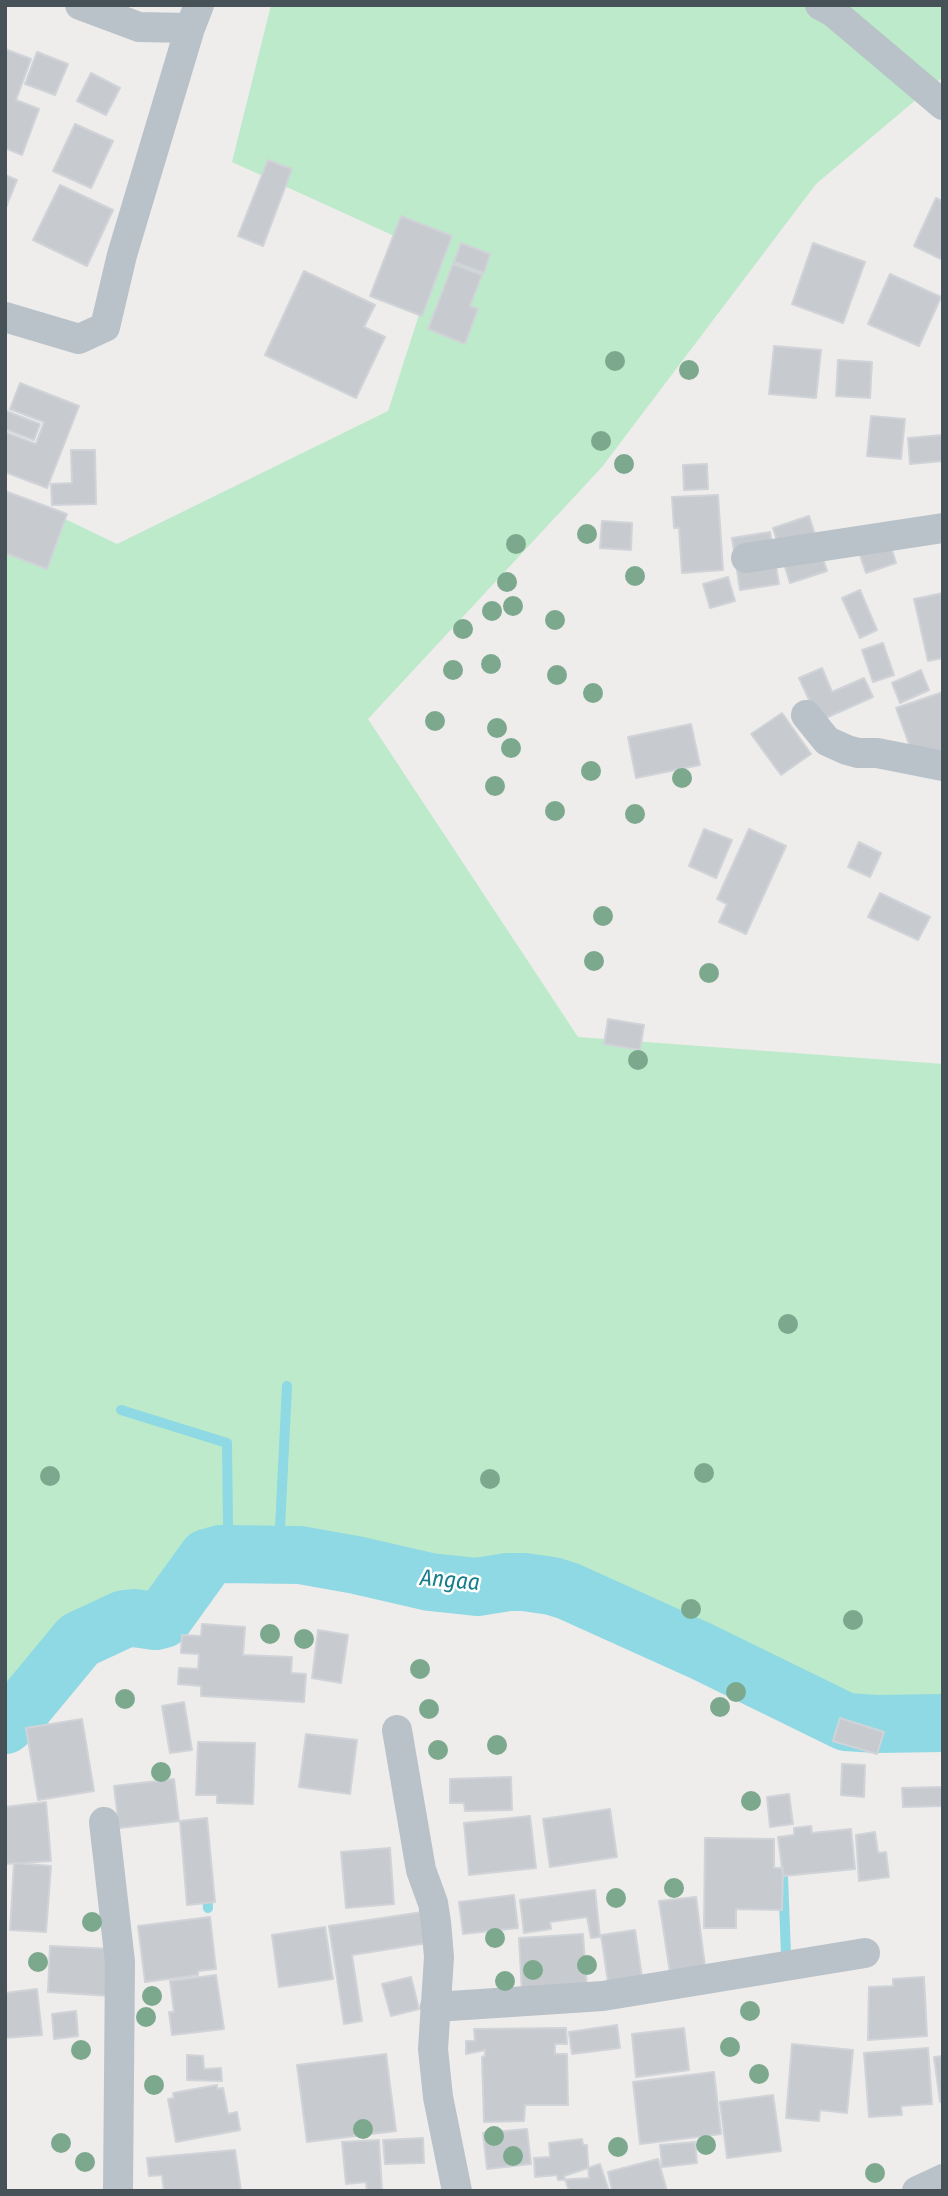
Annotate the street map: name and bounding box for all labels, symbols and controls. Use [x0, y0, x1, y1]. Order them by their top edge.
water label: Angaa [419, 1565, 481, 1597]

